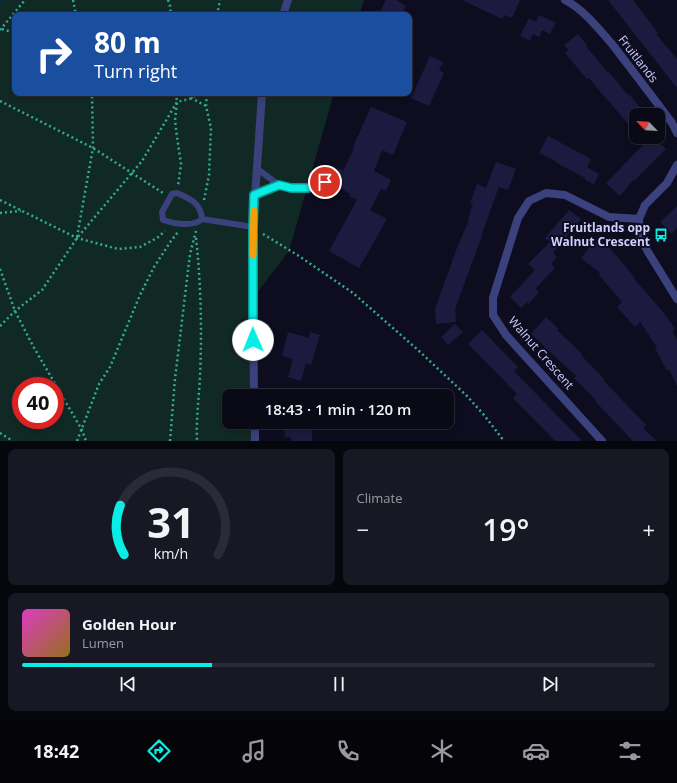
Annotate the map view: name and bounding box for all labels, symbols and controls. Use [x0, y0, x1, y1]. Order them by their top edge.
text: 80 m [94, 23, 161, 61]
icon: right [28, 28, 80, 80]
street label: Fruitlands [614, 31, 662, 86]
text: Turn right [94, 59, 177, 83]
north arrow [629, 108, 665, 144]
map controls [629, 108, 665, 144]
pin [308, 165, 342, 199]
icon: arrive [314, 171, 336, 193]
place label: Fruitlands opp Walnut Crescent [551, 219, 650, 250]
bus stop icon: Fruitlands opp Walnut Crescent [653, 227, 669, 243]
street label: Walnut Crescent [505, 312, 578, 393]
position arrow [232, 319, 274, 361]
speed limit sign: 40 [12, 377, 64, 429]
text: 18:43 · 1 min · 120 m [265, 399, 411, 419]
text: Climate [357, 489, 402, 507]
text: 31 [147, 494, 195, 550]
text: 19° [482, 509, 529, 550]
text: − [357, 514, 369, 544]
text: + [642, 514, 655, 544]
text: km/h [154, 544, 189, 563]
text: Golden Hour [82, 614, 176, 634]
text: Lumen [82, 634, 124, 652]
icon: previous [117, 673, 139, 695]
icon: pause [328, 673, 350, 695]
icon: next [539, 673, 561, 695]
icon: directions [145, 737, 173, 765]
icon: music [240, 737, 268, 765]
icon: phone [334, 737, 362, 765]
icon: climate [428, 737, 456, 765]
icon: car [522, 737, 550, 765]
icon: filters [616, 737, 644, 765]
text: 18:42 [33, 739, 79, 763]

